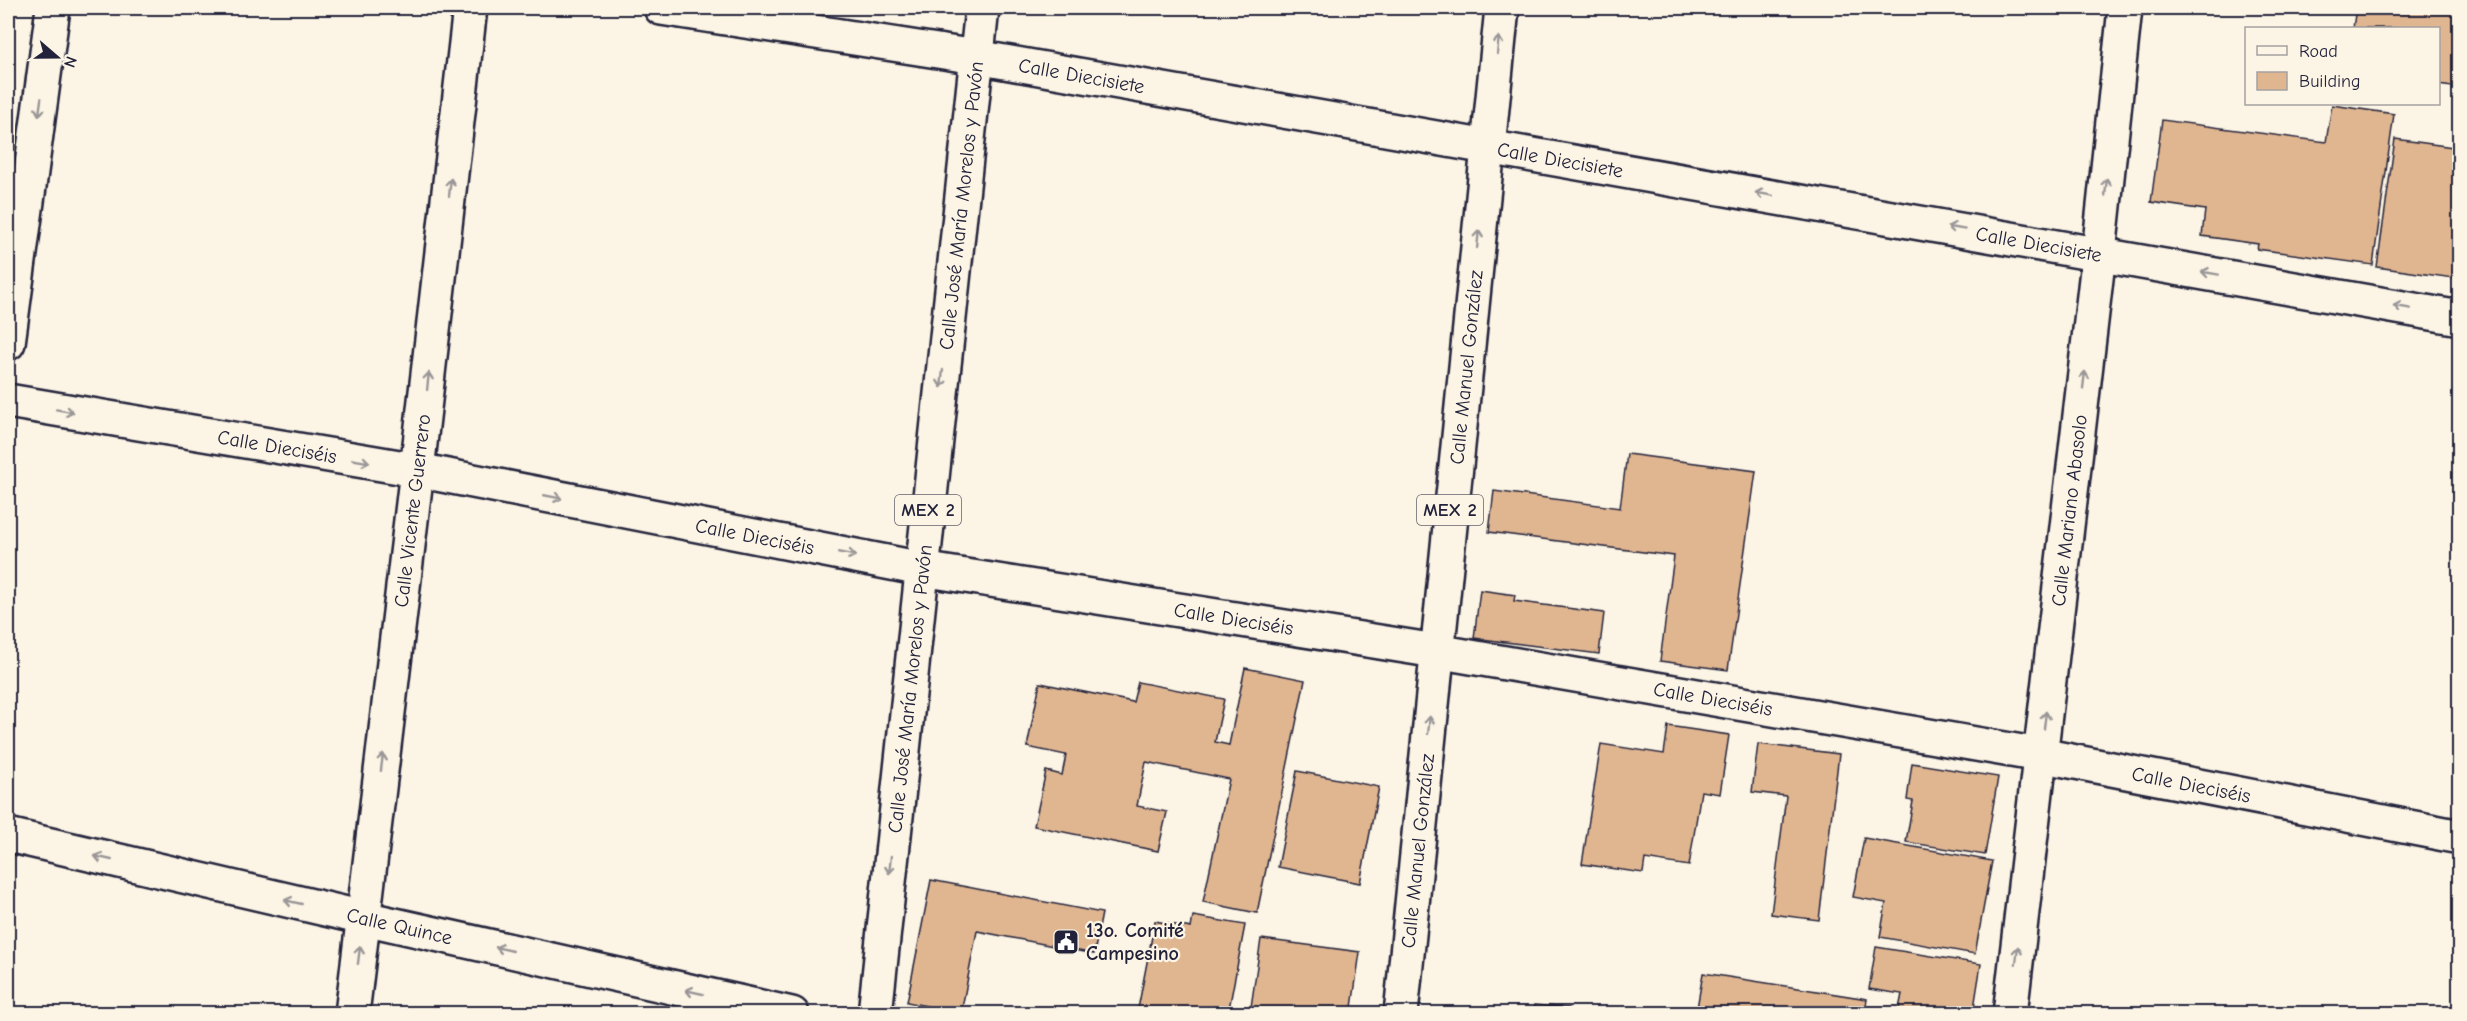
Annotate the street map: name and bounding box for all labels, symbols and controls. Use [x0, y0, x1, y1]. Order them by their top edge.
north arrow [27, 27, 87, 87]
legend [2245, 27, 2440, 105]
one-way arrow [1493, 35, 1504, 55]
text: Road [2299, 41, 2338, 62]
street label: Calle Diecisiete [1017, 53, 1146, 98]
text: N [60, 54, 80, 70]
street label: Calle José María Morelos y Pavón [934, 60, 988, 351]
text: Building [2299, 71, 2361, 92]
one-way arrow [34, 97, 45, 116]
street label: Calle Diecisiete [1495, 137, 1625, 182]
one-way arrow [444, 177, 455, 197]
one-way arrow [2101, 177, 2112, 197]
one-way arrow [1755, 188, 1774, 199]
one-way arrow [1947, 222, 1966, 233]
street label: Calle Diecisiete [1974, 222, 2104, 266]
one-way arrow [1473, 229, 1484, 249]
one-way arrow [2201, 267, 2220, 278]
street label: Calle Manuel González [1445, 269, 1487, 466]
one-way arrow [2393, 301, 2412, 312]
one-way arrow [936, 368, 947, 388]
one-way arrow [422, 371, 433, 391]
one-way arrow [2079, 371, 2090, 391]
one-way arrow [55, 406, 75, 417]
street label: Calle Vicente Guerrero [389, 413, 435, 608]
street label: Calle Mariano Abasolo [2046, 413, 2092, 608]
street label: Calle Dieciséis [216, 425, 339, 468]
one-way arrow [351, 456, 370, 467]
one-way arrow [542, 492, 562, 503]
road number: MEX 2 [895, 495, 961, 525]
road number: MEX 2 [1417, 495, 1483, 525]
street label: Calle Dieciséis [693, 513, 816, 559]
street label: Calle José María Morelos y Pavón [883, 543, 936, 834]
one-way arrow [837, 549, 856, 560]
street label: Calle Dieciséis [1172, 598, 1295, 640]
street label: Calle Dieciséis [1652, 677, 1774, 720]
one-way arrow [2039, 711, 2050, 730]
one-way arrow [1424, 716, 1435, 736]
one-way arrow [377, 752, 388, 772]
street label: Calle Manuel González [1396, 752, 1439, 949]
street label: Calle Dieciséis [2130, 762, 2253, 807]
one-way arrow [94, 851, 113, 863]
one-way arrow [885, 855, 896, 875]
one-way arrow [284, 895, 303, 907]
street label: Calle Quince [344, 903, 455, 949]
place label: 13o. Comité Campesino [1086, 919, 1184, 965]
public building icon: 13o. Comité Campesino [1051, 927, 1081, 957]
one-way arrow [495, 943, 514, 955]
one-way arrow [354, 946, 365, 966]
one-way arrow [2012, 946, 2023, 966]
one-way arrow [685, 985, 704, 997]

